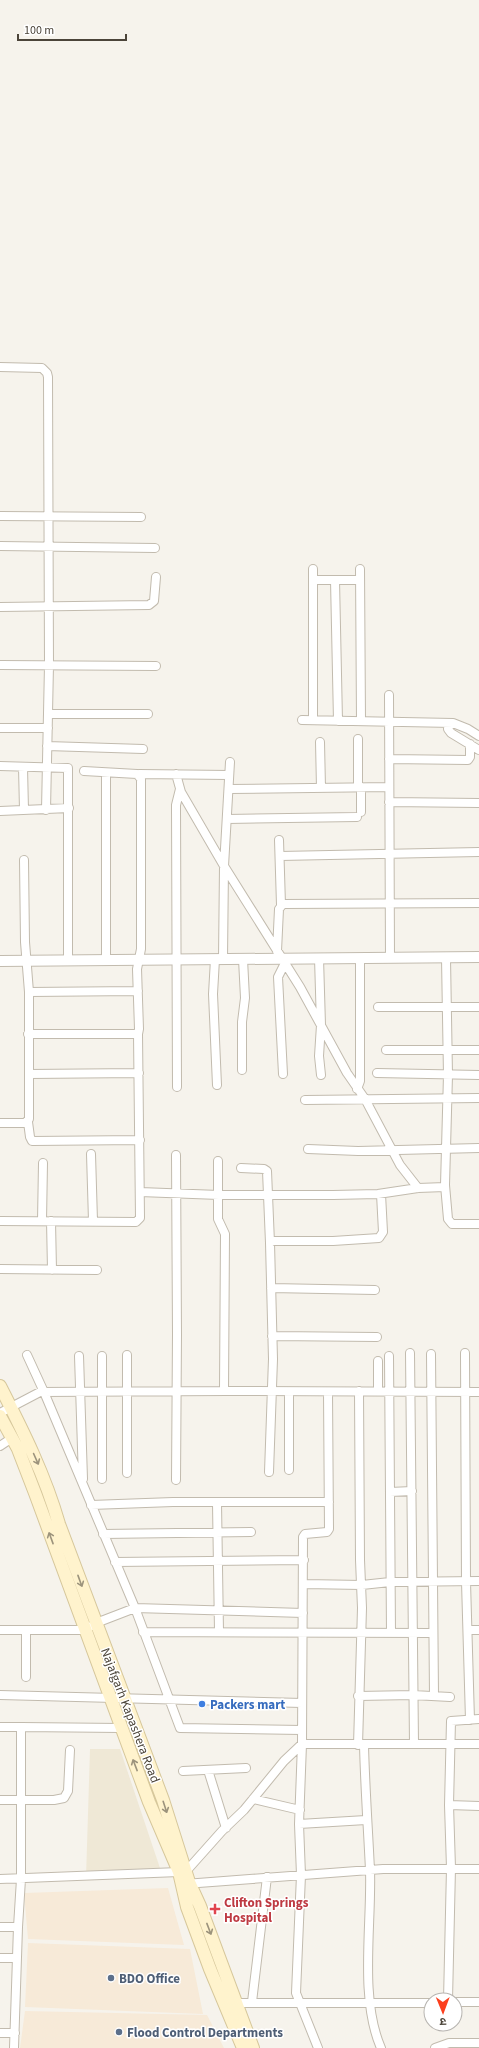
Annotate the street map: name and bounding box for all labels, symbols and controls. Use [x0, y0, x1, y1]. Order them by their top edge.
scale bar [18, 16, 126, 42]
text: 100 m [24, 22, 54, 39]
one-way arrow [32, 1452, 40, 1464]
one-way arrow [46, 1533, 54, 1545]
one-way arrow [77, 1574, 85, 1586]
street label: Najafgarh Kapashera Road [96, 1645, 164, 1785]
place label: Packers mart [210, 1696, 285, 1714]
marker: Packers mart [197, 1699, 207, 1709]
one-way arrow [131, 1760, 139, 1772]
one-way arrow [162, 1800, 169, 1813]
place label: Clifton Springs Hospital [224, 1894, 309, 1927]
marker: Clifton Springs Hospital [209, 1903, 221, 1915]
one-way arrow [205, 1923, 213, 1935]
place label: BDO Office [119, 1970, 180, 1988]
marker: BDO Office [106, 1973, 116, 1983]
north arrow [423, 1992, 463, 2032]
text: उ [439, 2014, 447, 2029]
place label: Flood Control Departments [127, 2024, 283, 2042]
marker: Flood Control Departments [114, 2027, 124, 2037]

